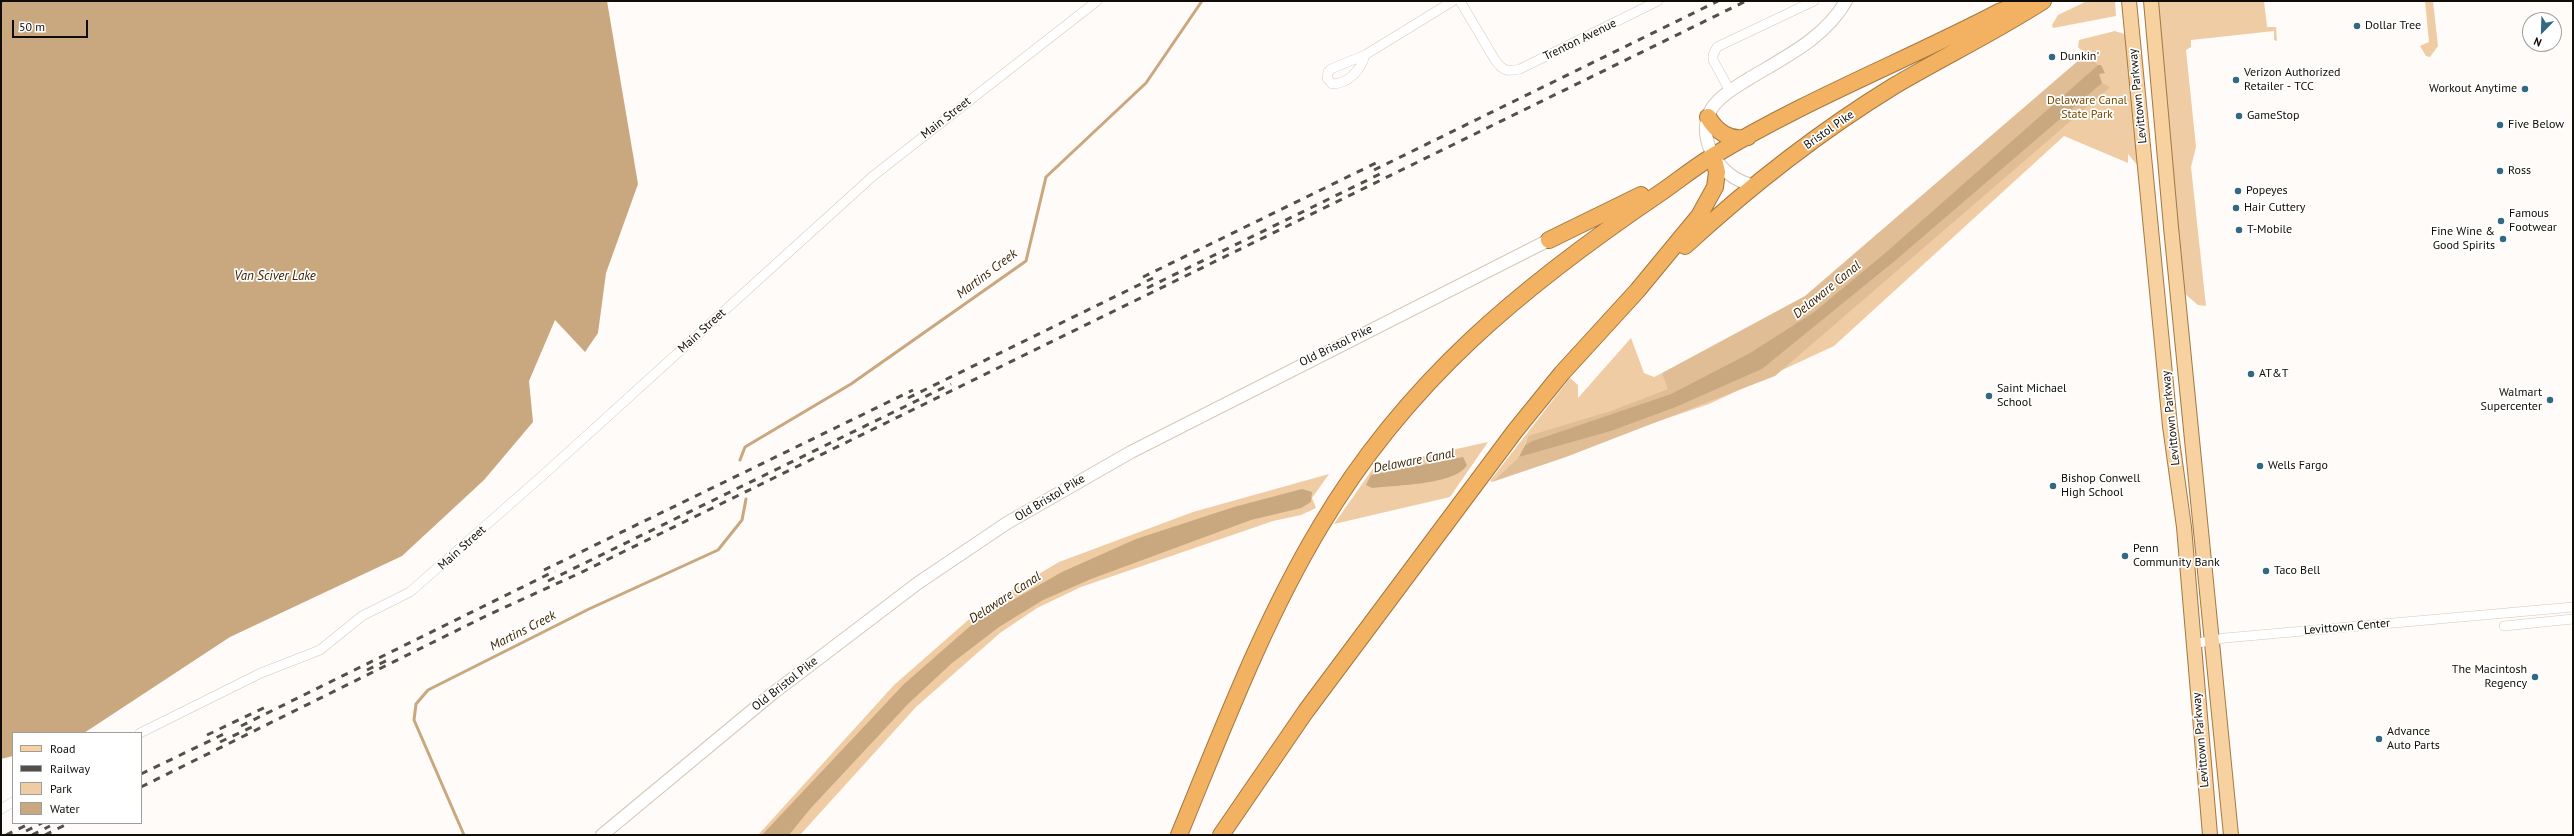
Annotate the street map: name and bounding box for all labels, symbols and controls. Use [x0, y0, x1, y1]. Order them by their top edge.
scale bar [14, 12, 90, 38]
north arrow [2522, 12, 2562, 52]
street label: Trenton Avenue [1541, 16, 1619, 64]
text: 50 m [19, 19, 45, 34]
place label: Dollar Tree [2365, 19, 2421, 33]
marker: Dollar Tree [2352, 21, 2362, 31]
text: N [2532, 34, 2544, 50]
street label: Levittown Parkway [2126, 48, 2150, 144]
place label: Dunkin' [2060, 50, 2099, 64]
marker: Dunkin' [2047, 52, 2057, 62]
place label: Verizon Authorized Retailer - TCC [2244, 66, 2340, 94]
marker: Verizon Authorized Retailer - TCC [2231, 75, 2241, 85]
place label: Workout Anytime [2429, 82, 2517, 96]
marker: Workout Anytime [2520, 84, 2530, 94]
street label: Main Street [918, 94, 974, 142]
park label: Delaware Canal State Park [2047, 94, 2127, 122]
street label: Bristol Pike [1801, 107, 1857, 153]
place label: GameStop [2247, 109, 2299, 123]
marker: GameStop [2234, 111, 2244, 121]
place label: Five Below [2508, 118, 2564, 132]
marker: Five Below [2495, 120, 2505, 130]
place label: Ross [2508, 164, 2531, 178]
marker: Ross [2495, 166, 2505, 176]
place label: Popeyes [2246, 184, 2288, 198]
marker: Popeyes [2233, 186, 2243, 196]
place label: Hair Cuttery [2244, 201, 2305, 215]
marker: Hair Cuttery [2231, 203, 2241, 213]
place label: Famous Footwear [2509, 207, 2557, 235]
marker: Famous Footwear [2496, 216, 2506, 226]
place label: T-Mobile [2247, 223, 2292, 237]
marker: T-Mobile [2234, 225, 2244, 235]
place label: Fine Wine & Good Spirits [2431, 225, 2495, 253]
marker: Fine Wine & Good Spirits [2498, 234, 2508, 244]
water label: Martins Creek [954, 246, 1020, 302]
water label: Delaware Canal [1790, 258, 1864, 322]
water label: Van Sciver Lake [234, 268, 316, 284]
street label: Main Street [675, 306, 729, 356]
street label: Old Bristol Pike [1297, 322, 1375, 370]
place label: AT&T [2259, 367, 2288, 381]
marker: AT&T [2246, 369, 2256, 379]
street label: Levittown Parkway [2159, 370, 2183, 466]
place label: Saint Michael School [1997, 382, 2067, 410]
place label: Walmart Supercenter [2481, 386, 2542, 414]
marker: Saint Michael School [1984, 391, 1994, 401]
marker: Walmart Supercenter [2545, 395, 2555, 405]
water label: Delaware Canal [1372, 445, 1456, 477]
place label: Wells Fargo [2268, 459, 2328, 473]
marker: Wells Fargo [2255, 461, 2265, 471]
street label: Old Bristol Pike [1012, 471, 1088, 525]
place label: Bishop Conwell High School [2061, 472, 2140, 500]
marker: Bishop Conwell High School [2048, 481, 2058, 491]
street label: Main Street [435, 523, 489, 573]
place label: Penn Community Bank [2133, 542, 2220, 570]
marker: Penn Community Bank [2120, 551, 2130, 561]
place label: Taco Bell [2274, 564, 2320, 578]
marker: Taco Bell [2261, 566, 2271, 576]
water label: Delaware Canal [966, 569, 1044, 627]
water label: Martins Creek [487, 608, 559, 654]
street label: Levittown Center [2303, 616, 2391, 638]
street label: Old Bristol Pike [749, 654, 821, 714]
place label: The Macintosh Regency [2452, 663, 2527, 691]
marker: The Macintosh Regency [2530, 672, 2540, 682]
street label: Levittown Parkway [2190, 692, 2212, 788]
place label: Advance Auto Parts [2387, 725, 2440, 753]
legend [12, 732, 142, 824]
marker: Advance Auto Parts [2374, 734, 2384, 744]
text: Road [50, 741, 75, 756]
text: Railway [50, 761, 90, 776]
text: Park [50, 781, 72, 796]
text: Water [50, 801, 80, 816]

